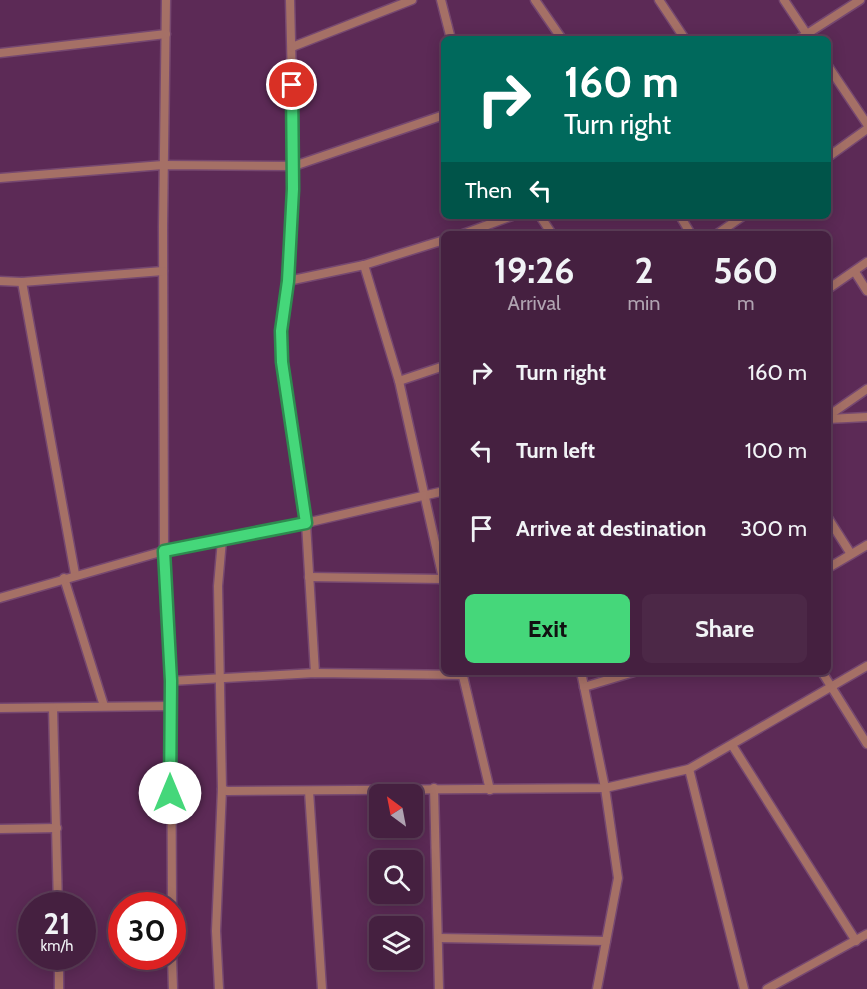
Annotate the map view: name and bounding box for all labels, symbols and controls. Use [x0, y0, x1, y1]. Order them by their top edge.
text: 160 m [564, 56, 679, 108]
pin [266, 59, 317, 110]
icon: right [465, 60, 543, 138]
icon: arrive [275, 68, 308, 101]
text: Turn right [564, 108, 671, 141]
icon: left [524, 174, 557, 207]
text: Then [465, 177, 512, 204]
text: 19:26 [494, 248, 575, 292]
text: 2 [634, 248, 653, 292]
text: 560 [713, 248, 778, 292]
text: Arrival [508, 291, 561, 315]
text: min [627, 291, 660, 315]
text: m [737, 291, 754, 315]
icon: right [465, 356, 498, 389]
text: Turn right [516, 359, 606, 386]
text: 160 m [748, 359, 807, 386]
icon: left [465, 434, 498, 467]
text: Turn left [516, 437, 595, 464]
text: 100 m [745, 437, 807, 464]
icon: arrive [465, 512, 498, 545]
text: Arrive at destination [516, 515, 706, 542]
text: 300 m [740, 515, 807, 542]
button: Exit [465, 594, 630, 663]
button: Share [642, 594, 807, 663]
position arrow [138, 761, 202, 825]
north arrow [369, 784, 423, 838]
map controls [369, 784, 423, 970]
button: search [369, 850, 423, 904]
speed limit sign: 30 [108, 892, 186, 970]
text: 21 [44, 905, 70, 942]
button: layers [369, 916, 423, 970]
text: km/h [41, 937, 73, 955]

